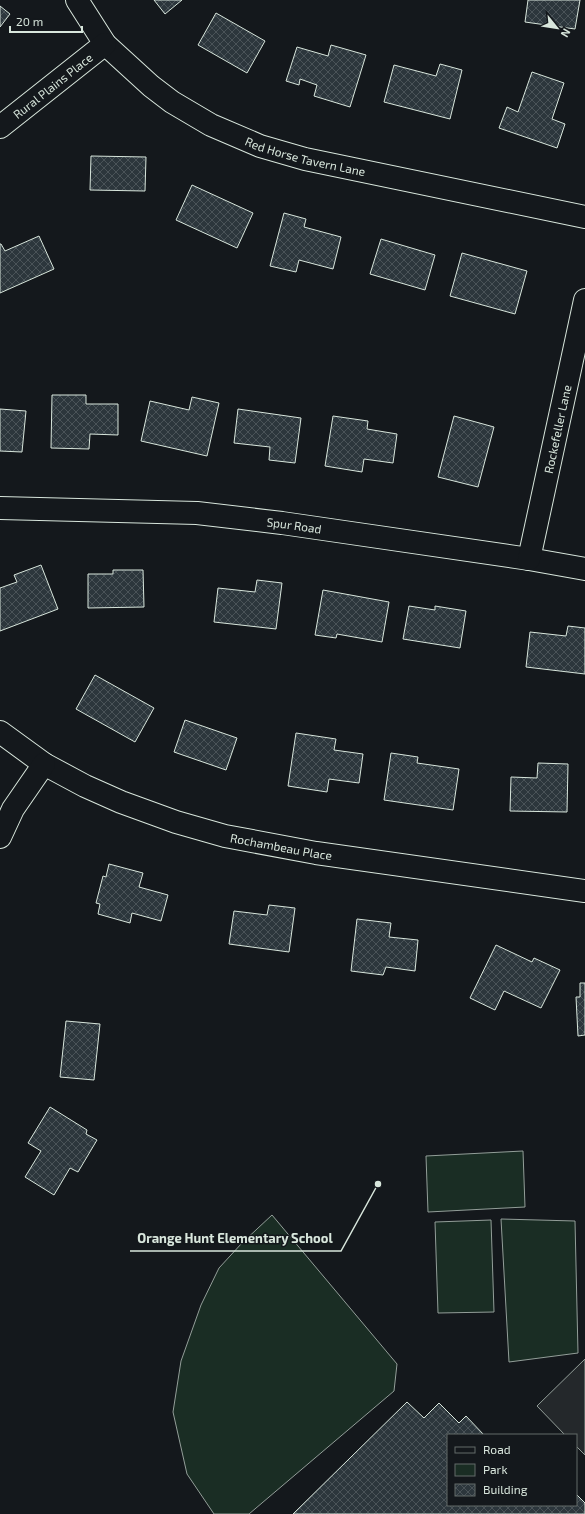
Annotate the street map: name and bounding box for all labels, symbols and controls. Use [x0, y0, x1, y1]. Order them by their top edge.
scale bar [10, 8, 82, 34]
north arrow [537, 8, 577, 48]
text: 20 m [16, 14, 43, 28]
text: N [558, 27, 574, 40]
street label: Rural Plains Place [10, 50, 95, 121]
street label: Red Horse Tavern Lane [243, 134, 367, 178]
street label: Rockefeller Lane [541, 383, 574, 475]
street label: Spur Road [266, 514, 323, 536]
street label: Rochambeau Place [229, 830, 333, 862]
callout: Orange Hunt Elementary School [130, 1226, 341, 1251]
text: Orange Hunt Elementary School [137, 1230, 333, 1246]
legend [447, 1434, 577, 1506]
text: Road [483, 1442, 511, 1456]
text: Park [483, 1462, 508, 1476]
text: Building [483, 1482, 528, 1496]

